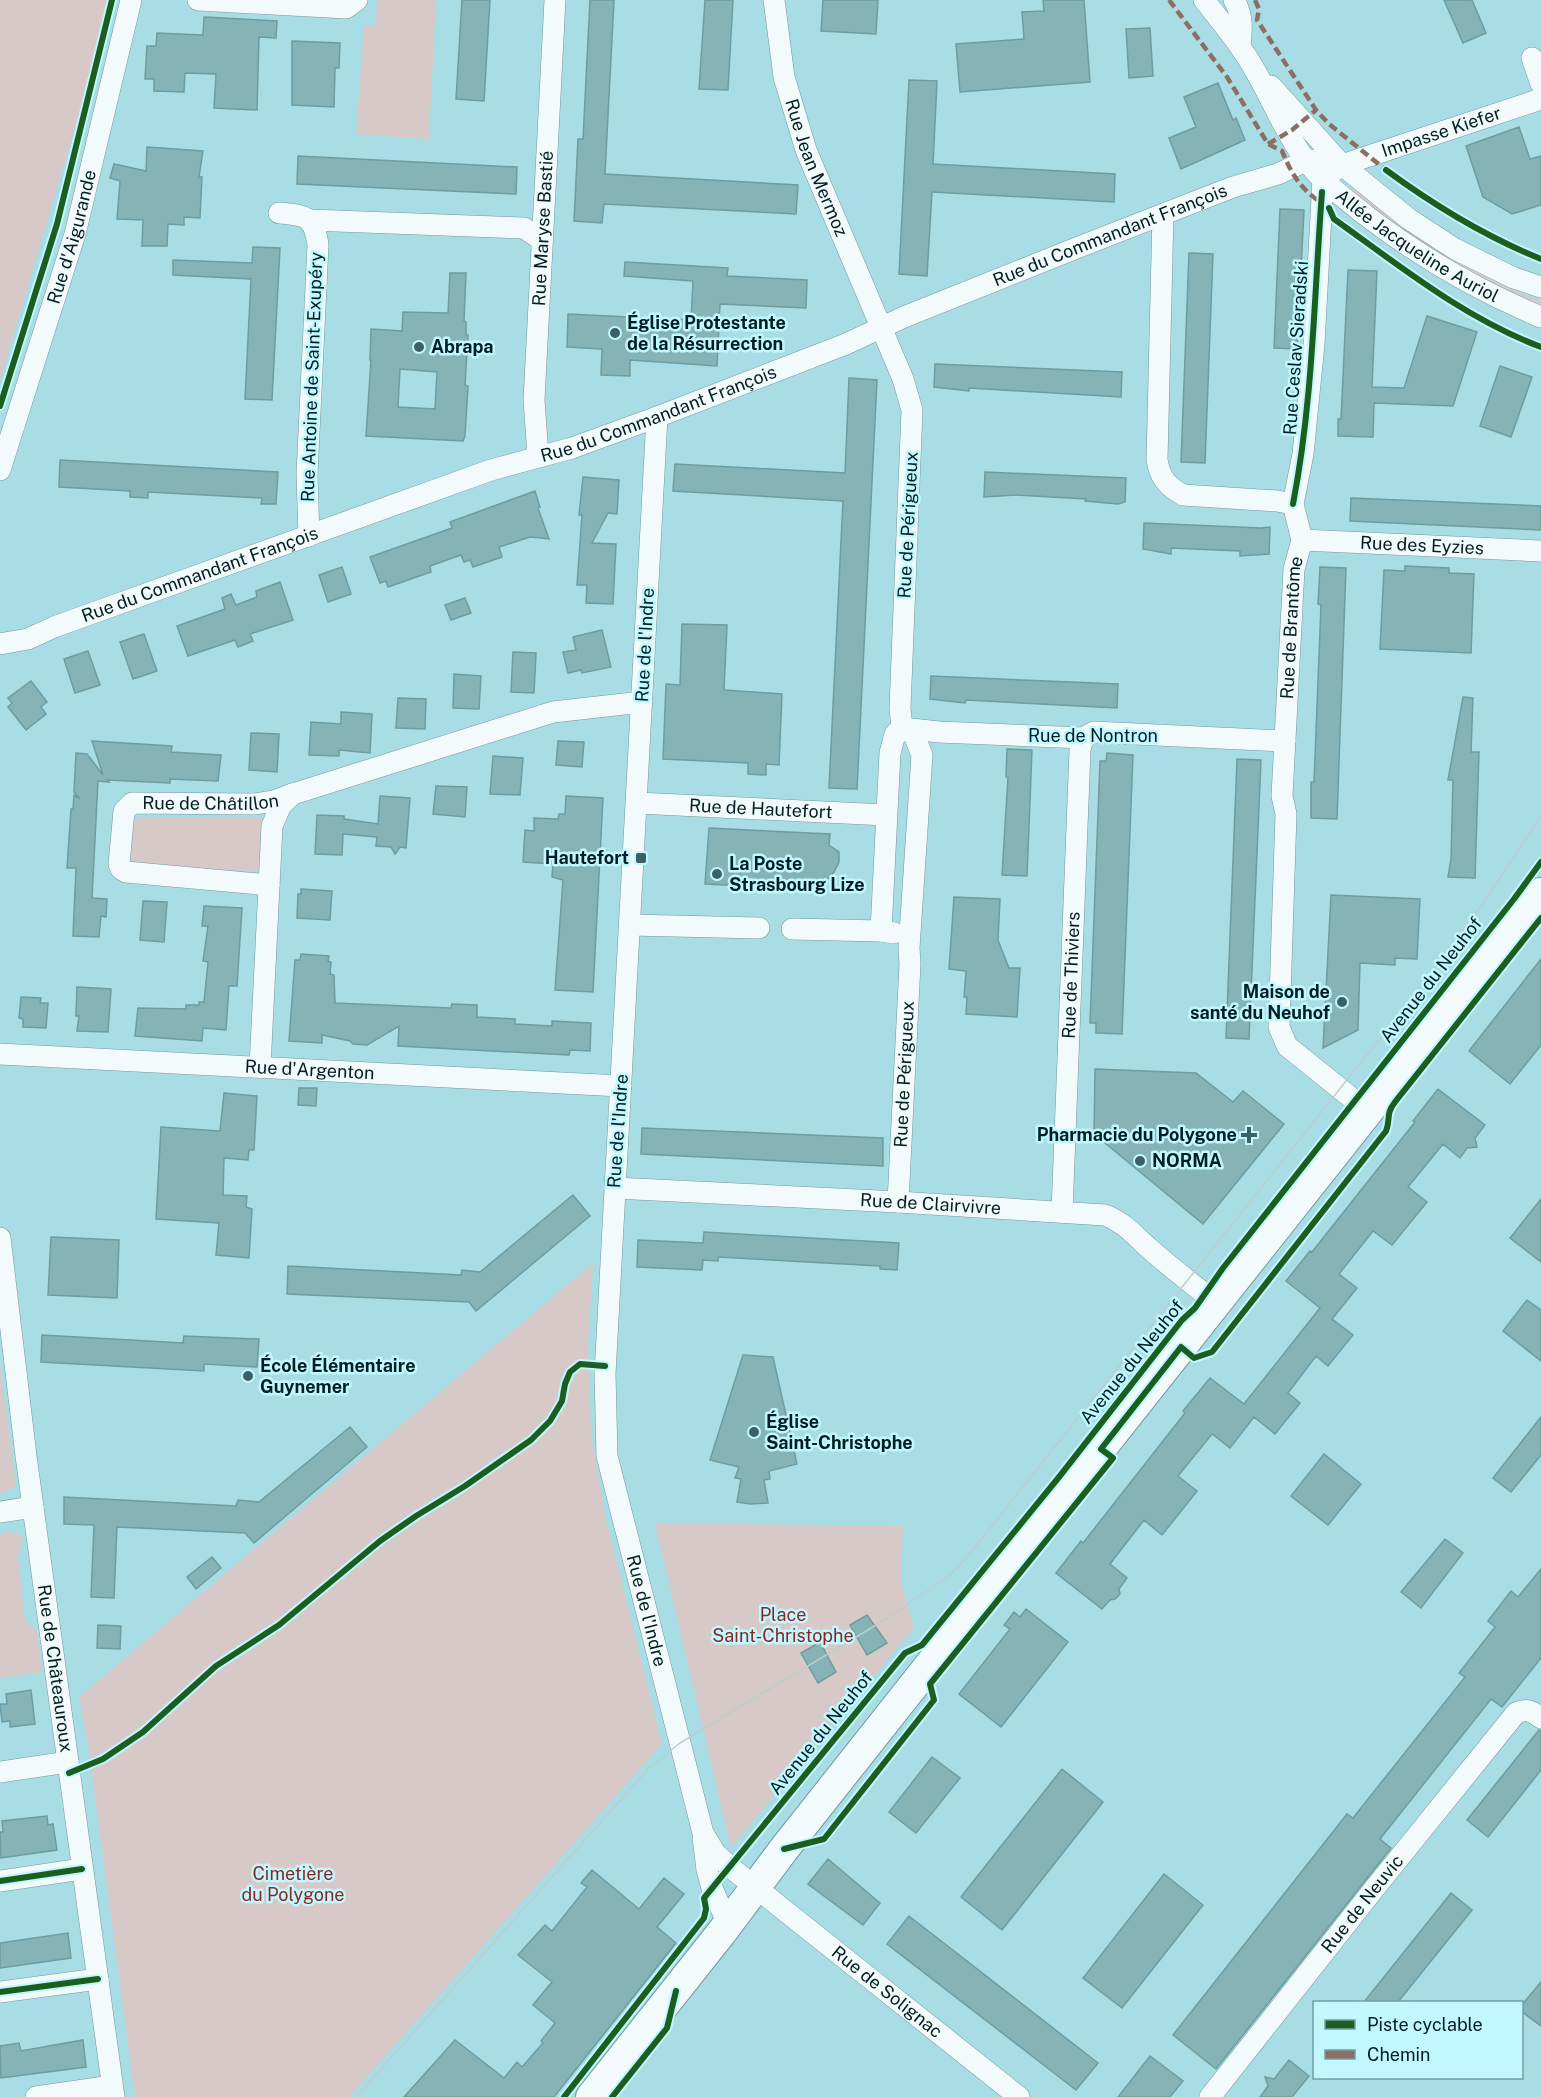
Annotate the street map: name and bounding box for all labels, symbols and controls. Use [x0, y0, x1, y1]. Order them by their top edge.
street label: Rue Jean Mermoz [781, 96, 852, 240]
street label: Impasse Kiefer [1379, 102, 1504, 161]
street label: Rue Maryse Bastié [528, 150, 557, 307]
street label: Rue d'Aigurande [42, 168, 100, 307]
street label: Rue du Commandant François [990, 179, 1230, 290]
street label: Allée Jacqueline Auriol [1332, 185, 1502, 306]
street label: Rue Antoine de Saint-Exupéry [297, 251, 326, 502]
street label: Rue Ceslav Sieradski [1279, 260, 1312, 436]
place label: Église Protestante de la Résurrection [627, 311, 786, 354]
marker: Église Protestante de la Résurrection [608, 326, 622, 340]
place label: Abrapa [431, 336, 494, 357]
marker: Abrapa [412, 340, 426, 354]
street label: Rue du Commandant François [538, 361, 779, 466]
street label: Rue de Périgueux [893, 451, 922, 599]
street label: Rue du Commandant François [79, 522, 321, 626]
street label: Rue des Eyzies [1360, 532, 1484, 558]
street label: Rue de Brantôme [1276, 554, 1307, 700]
street label: Rue de l'Indre [631, 587, 658, 703]
street label: Rue de Nontron [1028, 725, 1158, 746]
street label: Rue de Châtillon [142, 789, 280, 814]
street label: Rue de Hautefort [689, 795, 833, 822]
place label: Hautefort [545, 847, 629, 868]
marker: Hautefort [634, 851, 648, 865]
place label: La Poste Strasbourg Lize [729, 853, 865, 895]
marker: La Poste Strasbourg Lize [710, 867, 724, 881]
street label: Rue de Thiviers [1058, 911, 1084, 1039]
street label: Avenue du Neuhof [1375, 913, 1486, 1046]
place label: Maison de santé du Neuhof [1190, 981, 1330, 1023]
marker: Maison de santé du Neuhof [1335, 995, 1349, 1009]
street label: Rue de Périgueux [890, 1000, 918, 1148]
street label: Rue d'Argenton [244, 1056, 375, 1083]
street label: Rue de l'Indre [603, 1073, 632, 1189]
place label: Pharmacie du Polygone [1037, 1124, 1237, 1145]
marker: Pharmacie du Polygone [1242, 1128, 1256, 1142]
place label: NORMA [1152, 1150, 1222, 1171]
marker: NORMA [1133, 1154, 1147, 1168]
street label: Rue de Clairvivre [860, 1189, 1002, 1218]
street label: Avenue du Neuhof [1075, 1296, 1188, 1428]
place label: École Élémentaire Guynemer [260, 1354, 416, 1397]
marker: École Élémentaire Guynemer [241, 1369, 255, 1383]
place label: Église Saint-Christophe [766, 1410, 913, 1453]
marker: Église Saint-Christophe [747, 1425, 761, 1439]
street label: Rue de l'Indre [623, 1552, 671, 1669]
street label: Rue de Châteauroux [34, 1583, 78, 1754]
park label: Place Saint-Christophe [712, 1604, 854, 1646]
street label: Avenue du Neuhof [764, 1667, 877, 1799]
street label: Rue de Neuvic [1317, 1850, 1407, 1957]
park label: Cimetière du Polygone [241, 1863, 345, 1905]
street label: Rue de Solignac [828, 1941, 947, 2042]
legend [1313, 2001, 1523, 2079]
text: Piste cyclable [1367, 2014, 1483, 2035]
text: Chemin [1367, 2044, 1431, 2065]

